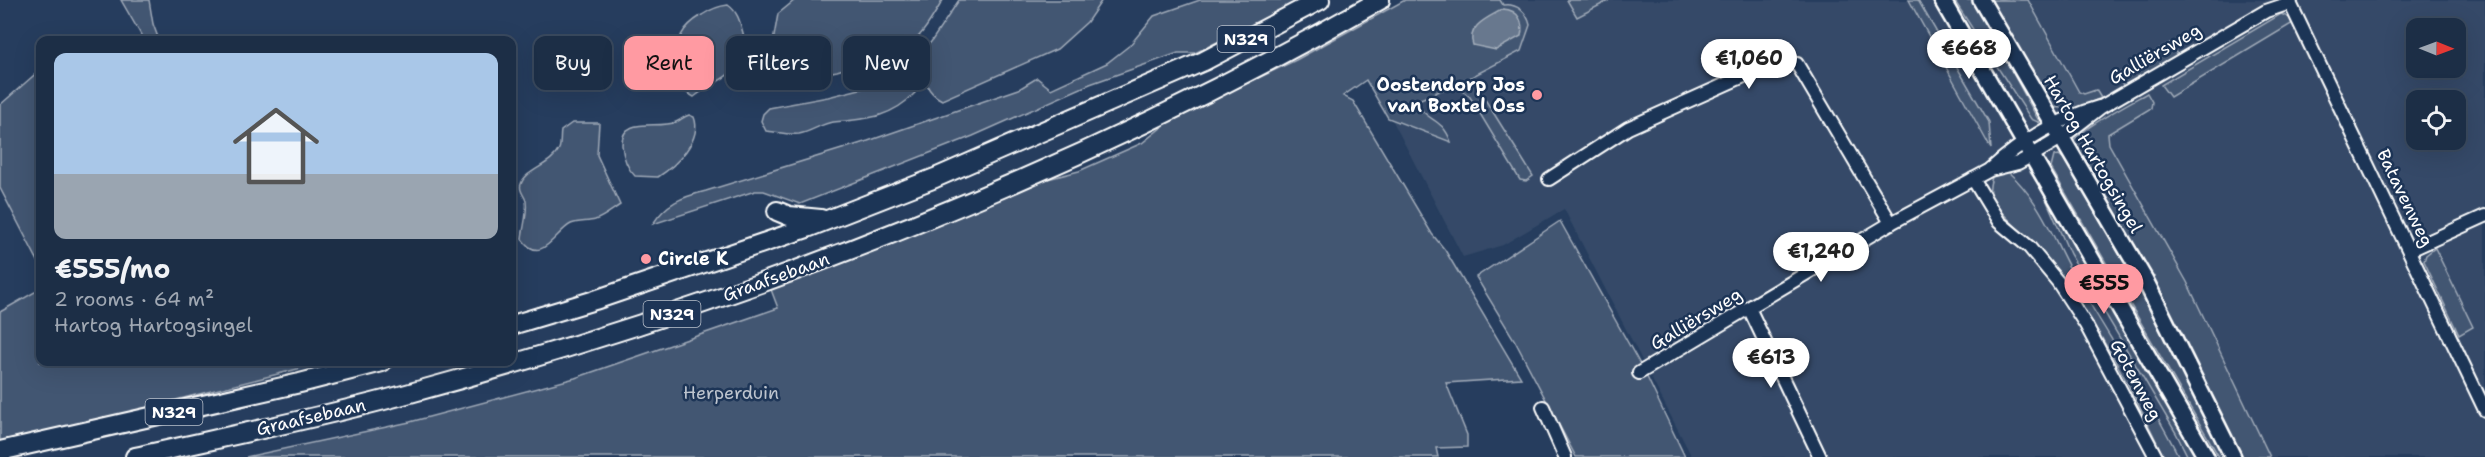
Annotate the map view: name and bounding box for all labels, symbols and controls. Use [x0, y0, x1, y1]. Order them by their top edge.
street label: Galliërsweg [2104, 18, 2206, 90]
north arrow [2406, 18, 2466, 78]
map controls [2406, 18, 2466, 150]
road number: N329 [1218, 26, 1274, 52]
pin: €668 [1933, 29, 2005, 80]
text: €668 [1941, 35, 1997, 61]
chip: Buy [534, 36, 612, 90]
chip: Rent [624, 36, 714, 90]
chip: Filters [726, 36, 831, 90]
chip: New [843, 36, 930, 90]
pin: €1,060 [1700, 39, 1798, 90]
text: €1,060 [1715, 45, 1783, 71]
street label: Hartog Hartogsingel [2038, 71, 2148, 238]
place label: Oostendorp Jos van Boxtel Oss [1377, 73, 1525, 118]
marker: Oostendorp Jos van Boxtel Oss [1530, 88, 1544, 102]
button: locate [2406, 90, 2466, 150]
icon: home [222, 92, 330, 200]
street label: Batavenweg [2371, 145, 2439, 251]
pin: €1,240 [1772, 232, 1870, 283]
text: €1,240 [1787, 238, 1855, 264]
place label: Circle K [658, 247, 729, 271]
street label: Graafsebaan [719, 247, 833, 307]
text: €555/mo [54, 251, 170, 286]
marker: Circle K [639, 252, 653, 266]
pin: €555 [2068, 264, 2140, 315]
text: €555 [2078, 270, 2130, 296]
street label: Galliërsweg [1646, 282, 1746, 356]
text: 2 rooms · 64 m² [54, 286, 214, 312]
road number: N329 [644, 301, 700, 327]
text: Hartog Hartogsingel [54, 312, 253, 338]
street label: Gotenweg [2105, 335, 2167, 425]
pin: €613 [1735, 338, 1807, 389]
text: €613 [1746, 344, 1796, 370]
park label: Herperduin [683, 381, 779, 405]
street label: Graafsebaan [254, 393, 368, 441]
road number: N329 [146, 399, 202, 425]

